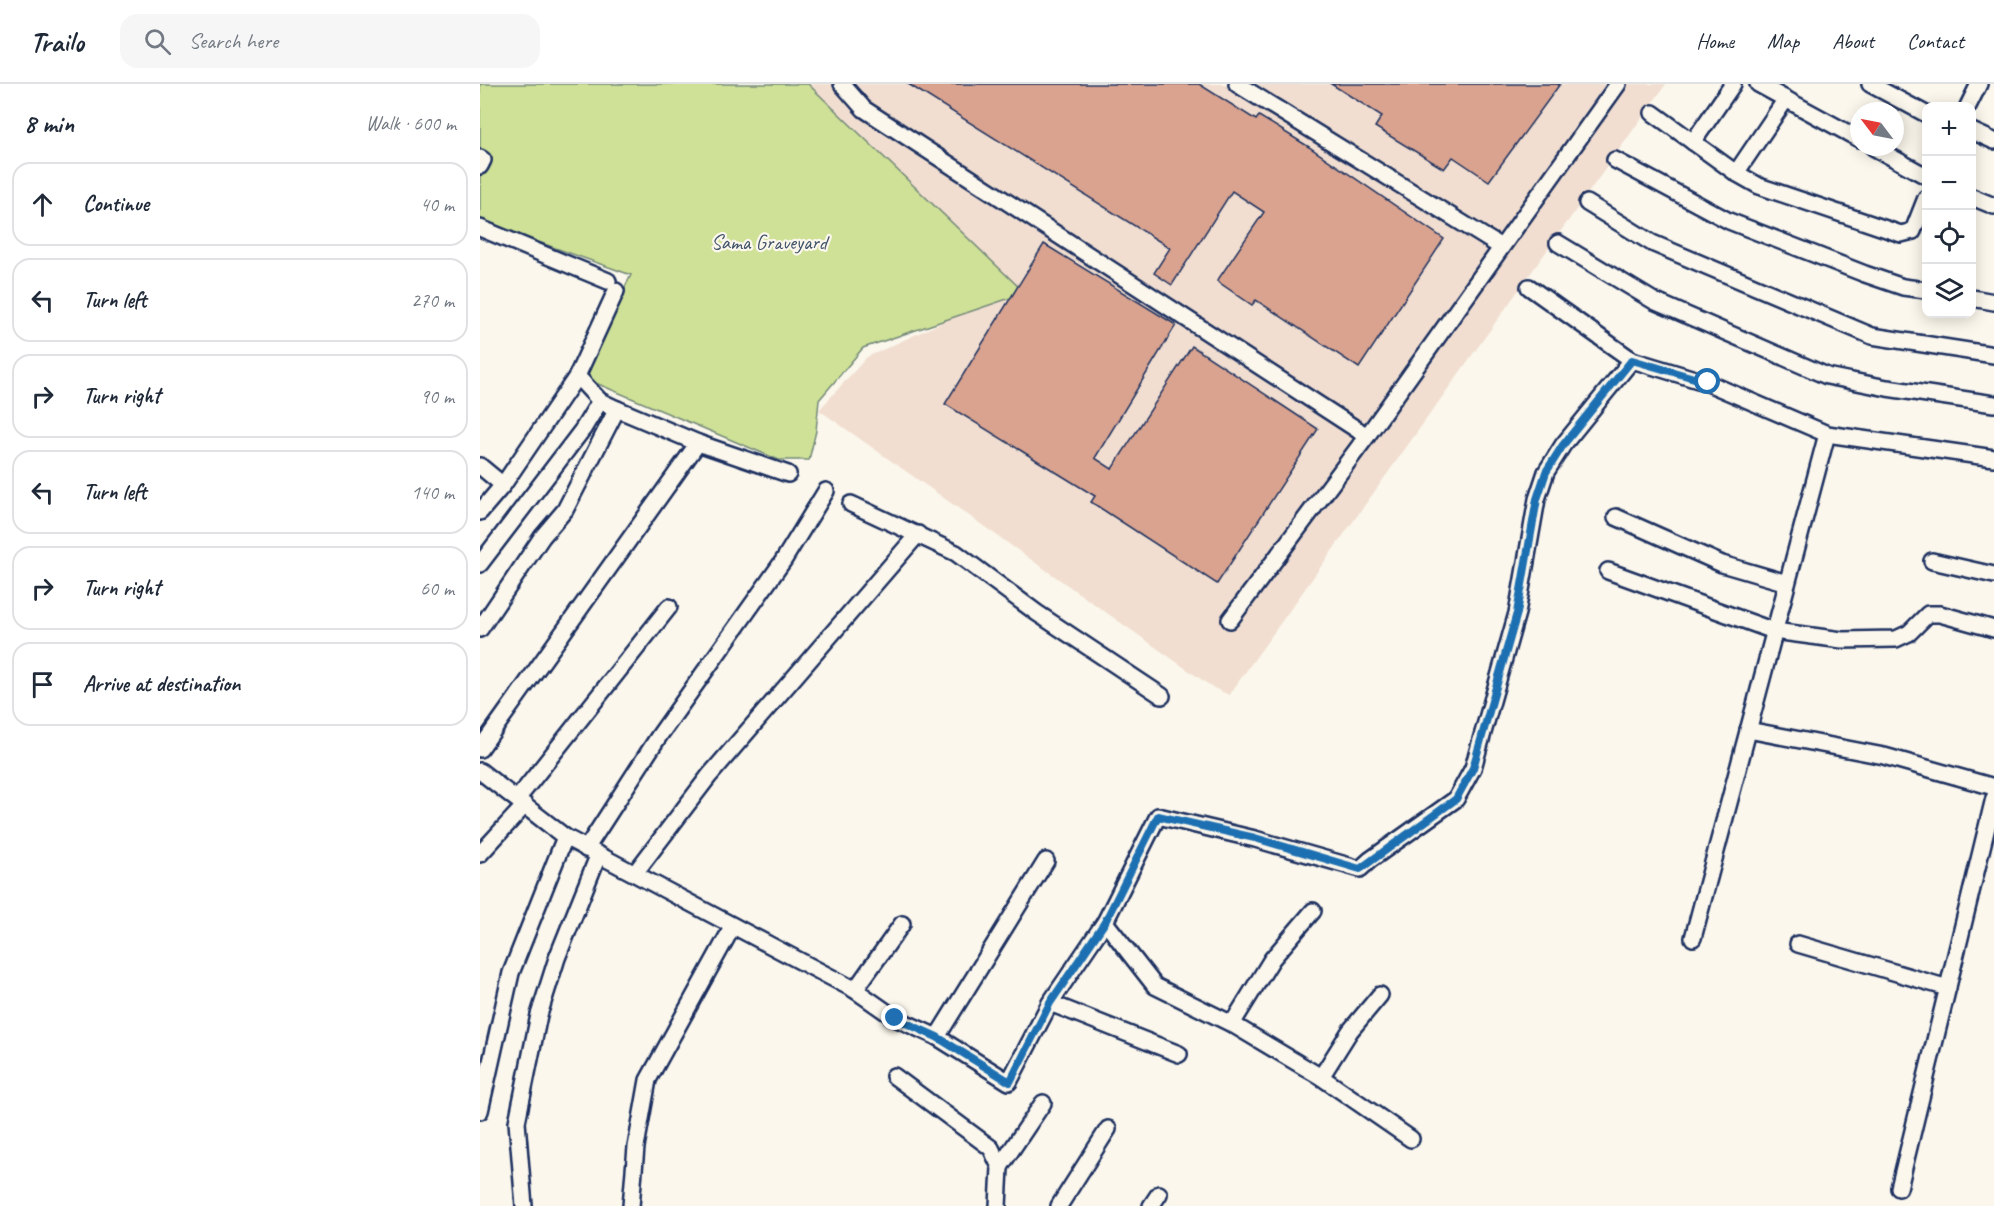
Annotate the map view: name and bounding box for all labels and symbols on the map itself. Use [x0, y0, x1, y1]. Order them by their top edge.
north arrow [1850, 102, 1904, 156]
park label: Sama Graveyard [711, 229, 830, 255]
route start [1694, 368, 1720, 394]
route end [881, 1004, 907, 1030]

